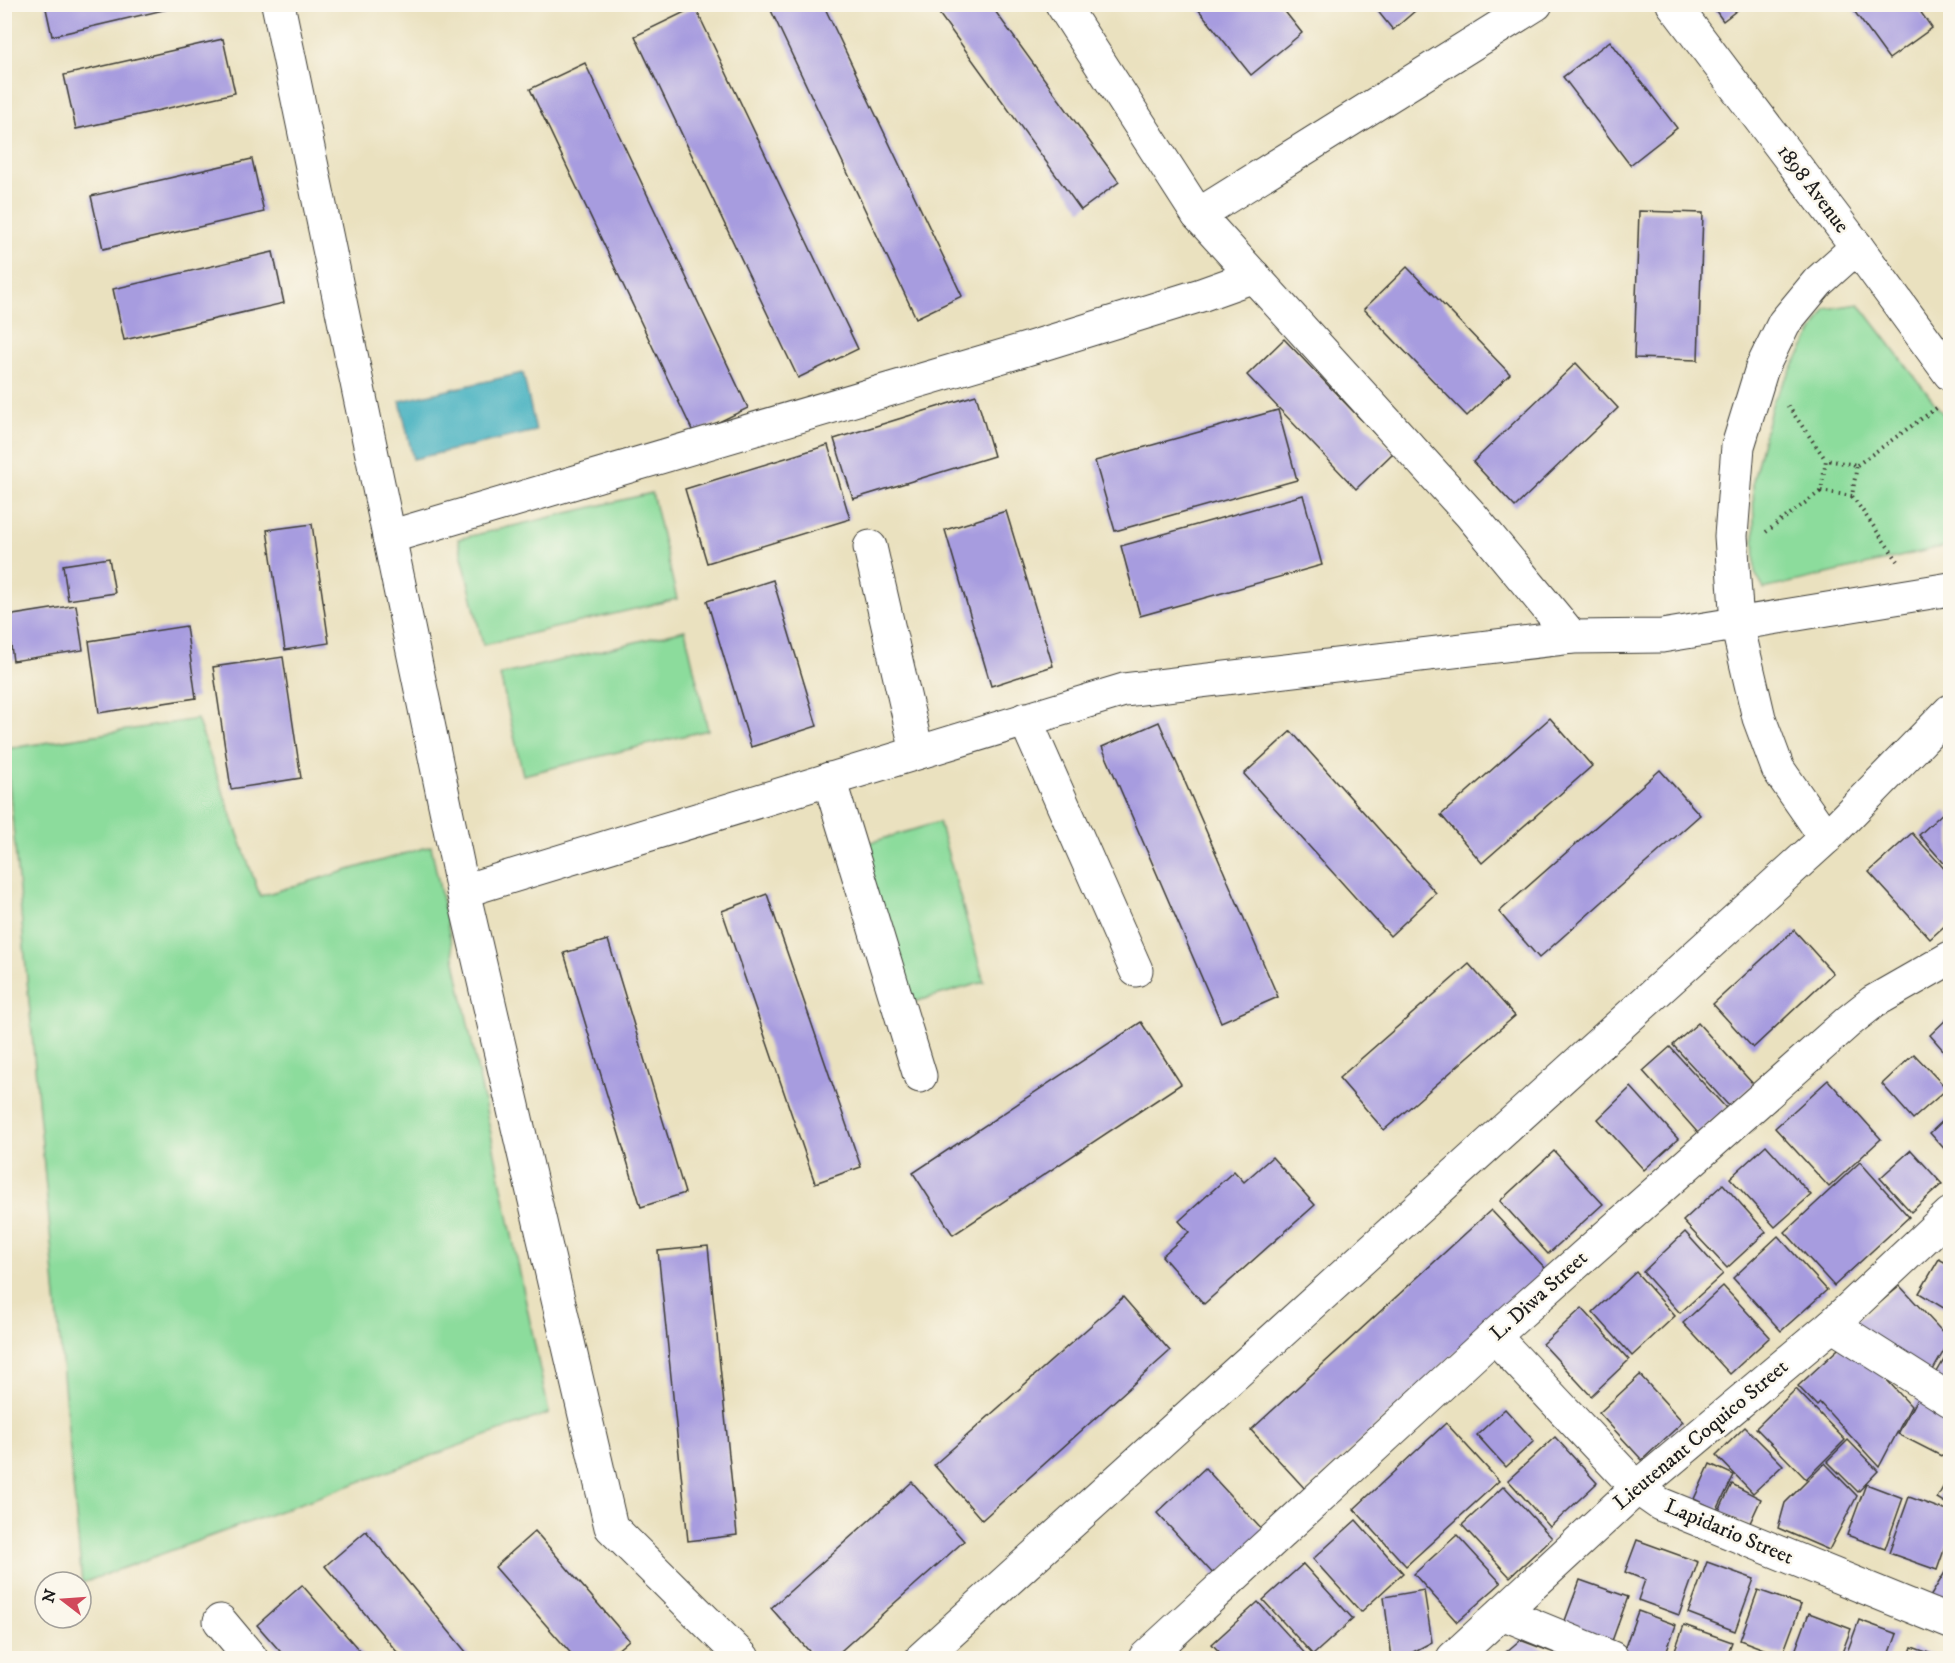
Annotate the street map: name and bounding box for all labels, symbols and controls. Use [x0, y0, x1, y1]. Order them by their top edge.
street label: 1898 Avenue [1771, 140, 1855, 239]
street label: L. Diwa Street [1485, 1245, 1593, 1347]
street label: Lieutenant Coquico Street [1608, 1354, 1794, 1516]
street label: Lapidario Street [1661, 1493, 1797, 1571]
north arrow [33, 1570, 93, 1630]
text: N [38, 1587, 61, 1605]

